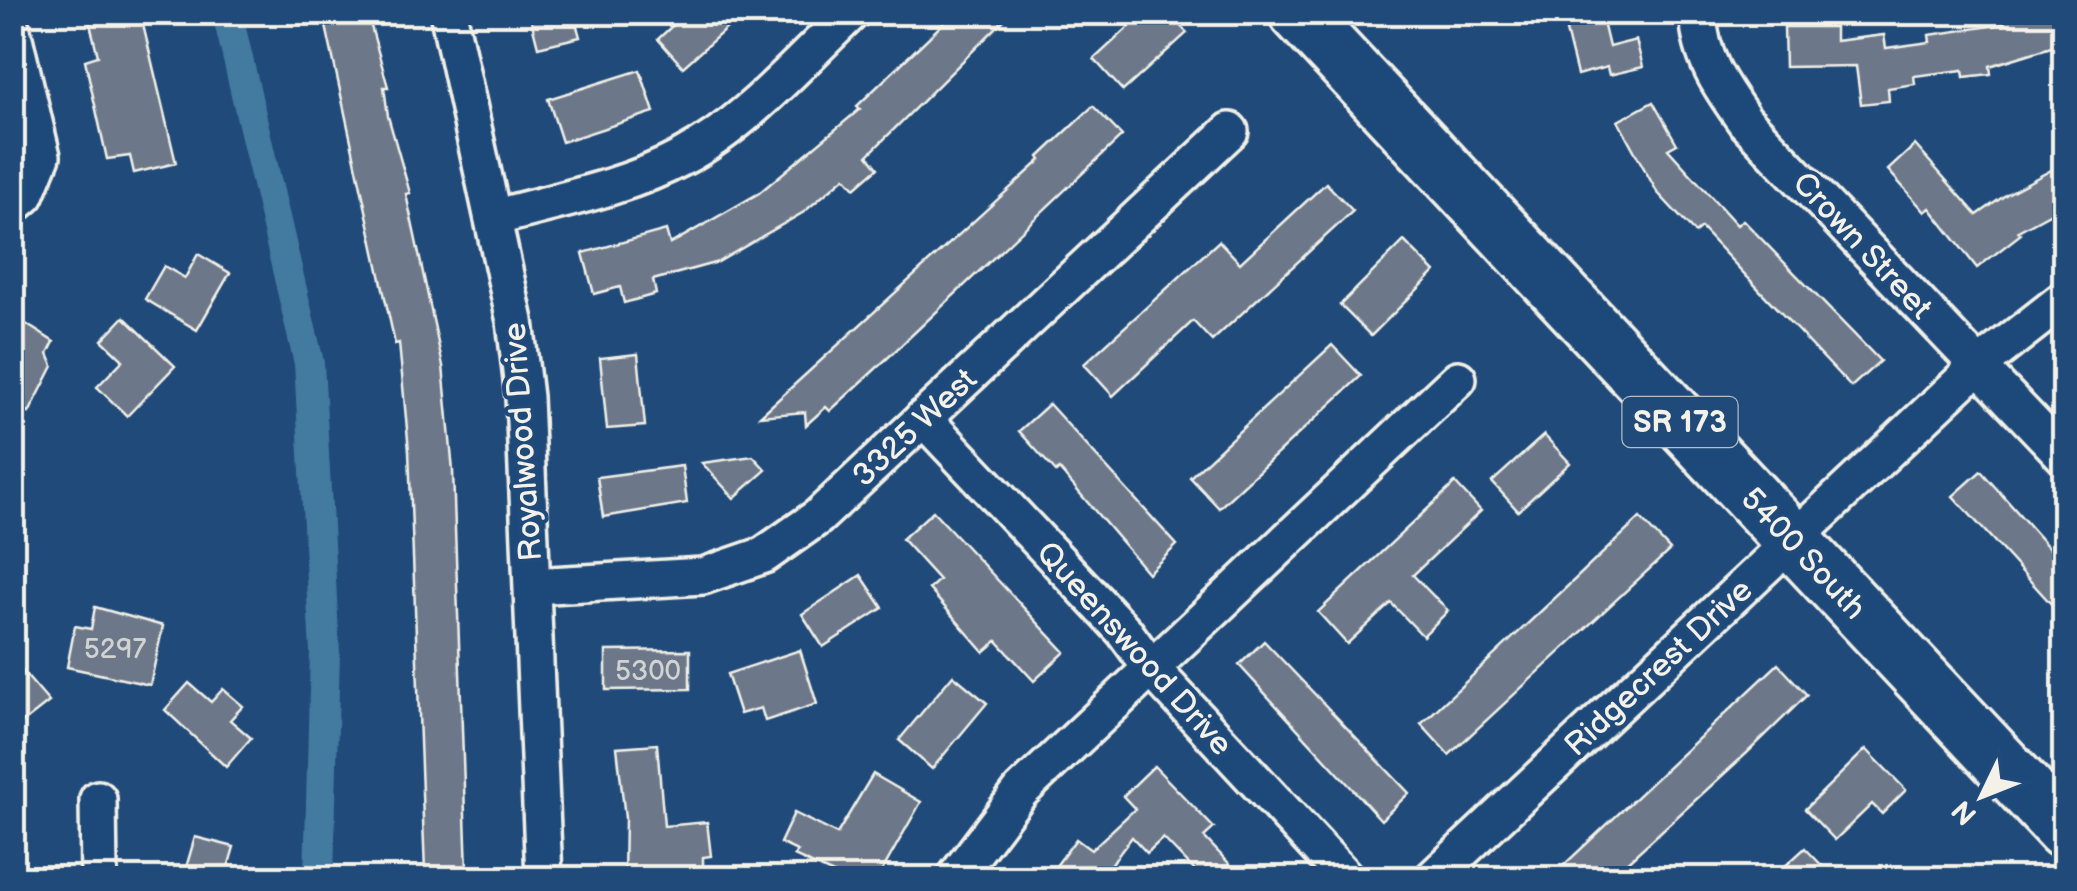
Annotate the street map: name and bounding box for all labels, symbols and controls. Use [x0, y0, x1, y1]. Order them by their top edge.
street label: Crown Street [1784, 164, 1940, 328]
street label: Royalwood Drive [496, 321, 551, 563]
street label: 3325 West [845, 361, 985, 496]
road number: SR 173 [1622, 397, 1738, 447]
street label: 5400 South [1732, 480, 1874, 628]
street label: Queenswood Drive [1028, 534, 1240, 764]
street label: Ridgecrest Drive [1557, 571, 1761, 765]
house number: 5297 [84, 633, 146, 666]
house number: 5300 [615, 655, 681, 688]
north arrow [1932, 746, 2032, 846]
text: N [1946, 793, 1984, 831]

